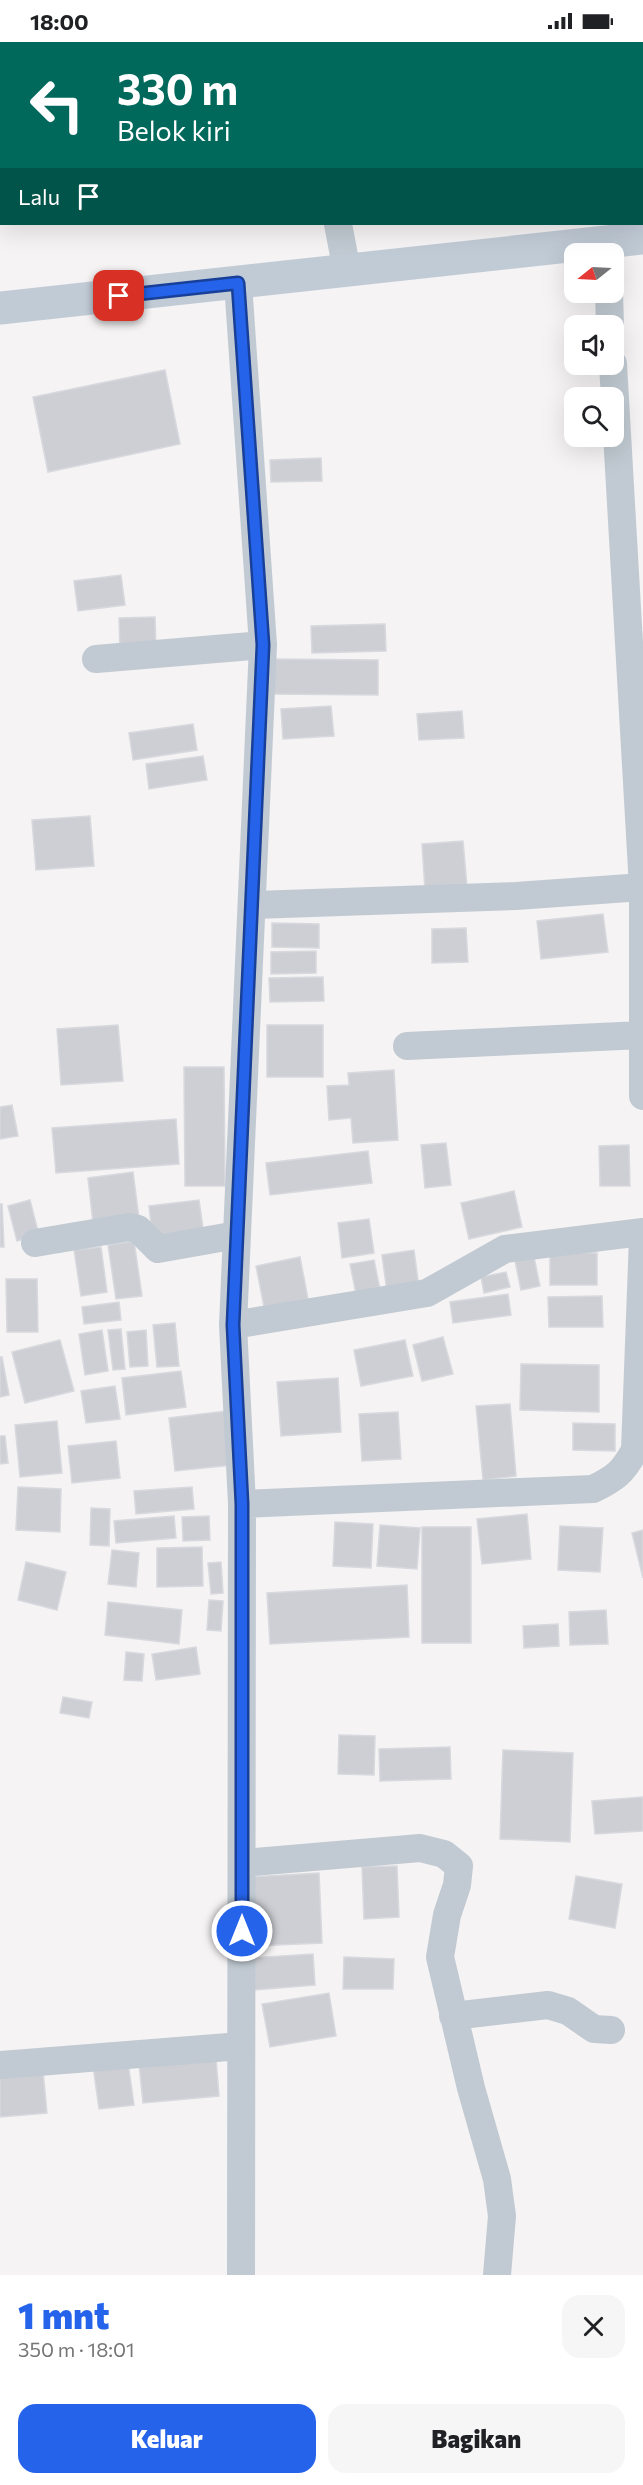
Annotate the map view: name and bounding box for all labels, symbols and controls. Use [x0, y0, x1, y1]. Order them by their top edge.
text: 18:00 [30, 8, 89, 35]
text: 330 m [117, 62, 238, 114]
icon: left [18, 66, 96, 144]
text: Belok kiri [117, 114, 231, 147]
icon: arrive [72, 180, 105, 213]
text: Lalu [18, 183, 60, 210]
north arrow [564, 243, 624, 303]
map controls [564, 243, 624, 447]
pin [93, 270, 144, 321]
icon: arrive [102, 279, 135, 312]
button: sound [564, 315, 624, 375]
button: search [564, 387, 624, 447]
position arrow [210, 1899, 274, 1963]
text: 1 mnt [18, 2292, 109, 2336]
button: close [562, 2295, 625, 2358]
text: 350 m · 18:01 [18, 2337, 135, 2361]
button: Keluar [18, 2404, 316, 2473]
button: Bagikan [328, 2404, 625, 2473]

